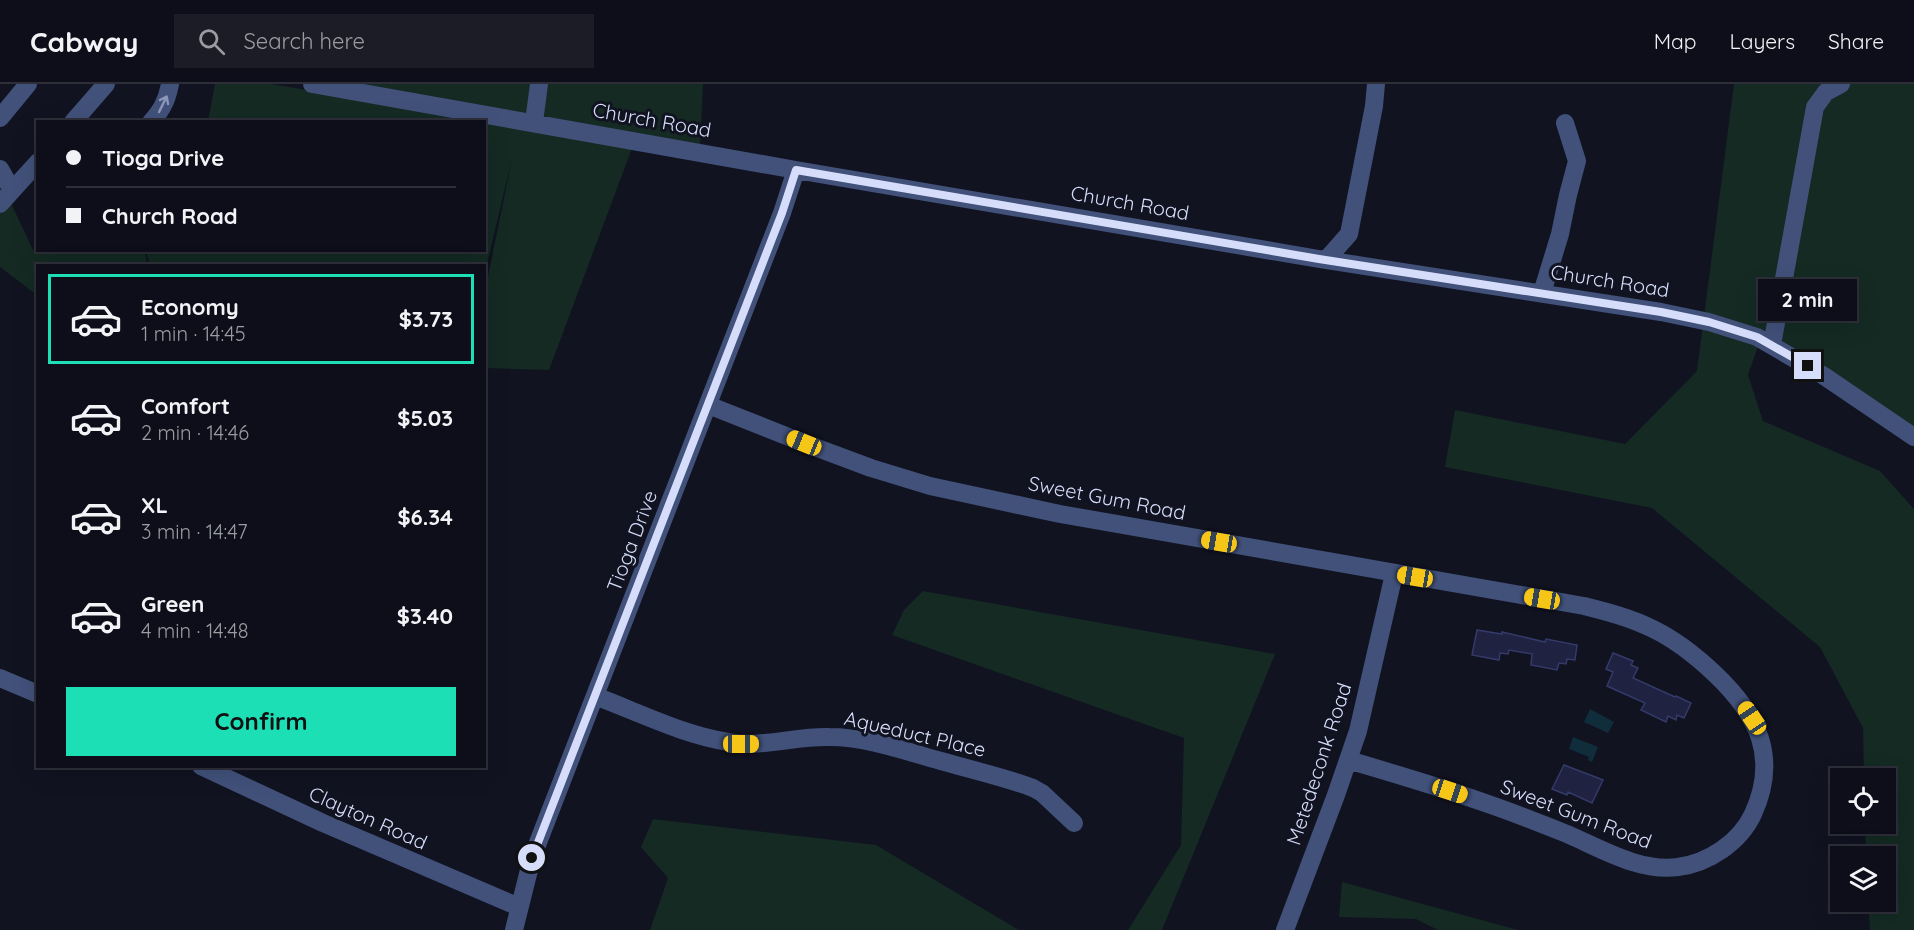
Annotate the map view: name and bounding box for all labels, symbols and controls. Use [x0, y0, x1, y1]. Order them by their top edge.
search box [174, 14, 594, 68]
text: Cabway [30, 24, 138, 59]
icon: search [195, 25, 228, 58]
text: Search here [243, 27, 365, 55]
text: Map [1654, 28, 1697, 54]
text: Layers [1730, 28, 1795, 54]
text: Share [1828, 28, 1884, 54]
one-way arrow [157, 96, 169, 113]
street label: Church Road [591, 97, 713, 142]
text: Tioga Drive [102, 144, 224, 172]
street label: Church Road [1069, 180, 1191, 225]
text: Church Road [102, 202, 238, 230]
street label: Church Road [1549, 259, 1671, 302]
callout: 2 min [1758, 279, 1858, 321]
text: 2 min [1781, 287, 1834, 312]
icon: car [69, 292, 123, 346]
text: Economy [141, 293, 239, 321]
text: $3.73 [399, 305, 453, 333]
text: 1 min · 14:45 [141, 321, 246, 346]
route end [1794, 352, 1821, 379]
icon: car [69, 391, 123, 445]
text: Comfort [141, 392, 230, 420]
text: $5.03 [397, 404, 453, 432]
text: 2 min · 14:46 [141, 420, 249, 445]
car [784, 428, 824, 458]
street label: Sweet Gum Road [1026, 470, 1188, 525]
street label: Tioga Drive [601, 487, 662, 595]
icon: car [69, 490, 123, 544]
text: XL [141, 491, 168, 519]
text: $6.34 [397, 503, 453, 531]
text: 3 min · 14:47 [141, 519, 247, 544]
car [1200, 530, 1238, 554]
car [1396, 565, 1434, 589]
car [1523, 587, 1561, 611]
icon: car [69, 589, 123, 643]
text: Green [141, 590, 204, 618]
text: $3.40 [397, 602, 453, 630]
text: 4 min · 14:48 [141, 618, 249, 643]
street label: Metedeconk Road [1281, 680, 1357, 848]
button: Confirm [66, 687, 456, 756]
car [1734, 698, 1770, 738]
street label: Aqueduct Place [842, 705, 988, 762]
car [723, 735, 759, 753]
map controls [1830, 768, 1896, 912]
button: locate [1830, 768, 1896, 834]
street label: Sweet Gum Road [1497, 773, 1655, 854]
car [1430, 777, 1470, 805]
street label: Clayton Road [305, 780, 431, 855]
route start [518, 844, 545, 871]
button: layers [1830, 846, 1896, 912]

